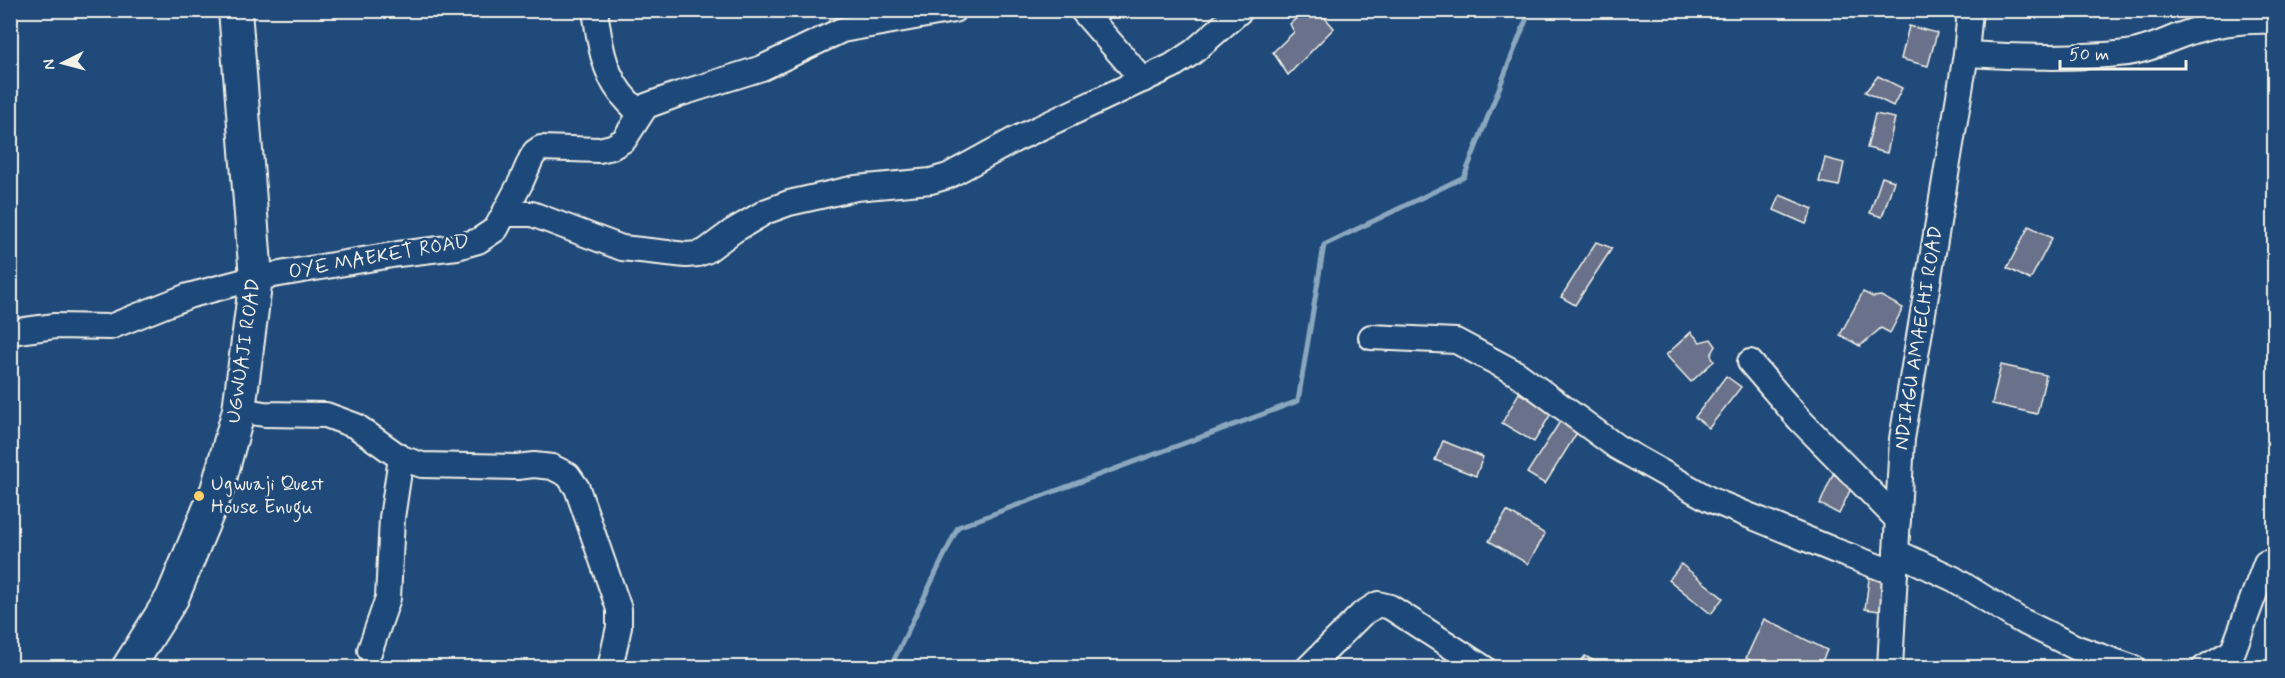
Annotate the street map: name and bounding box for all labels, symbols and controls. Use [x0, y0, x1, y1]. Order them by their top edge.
north arrow [33, 33, 93, 93]
scale bar [2060, 33, 2186, 71]
text: 50 m [2069, 43, 2109, 67]
text: N [39, 58, 61, 71]
street label: NDIAGU AMAECHI ROAD [1888, 224, 1950, 452]
street label: OYE MAEKET ROAD [286, 228, 472, 286]
street label: UGWUAJI ROAD [220, 277, 268, 425]
place label: Ugwuaji Quest House Enugu [211, 471, 324, 523]
marker: Ugwuaji Quest House Enugu [192, 489, 206, 503]

